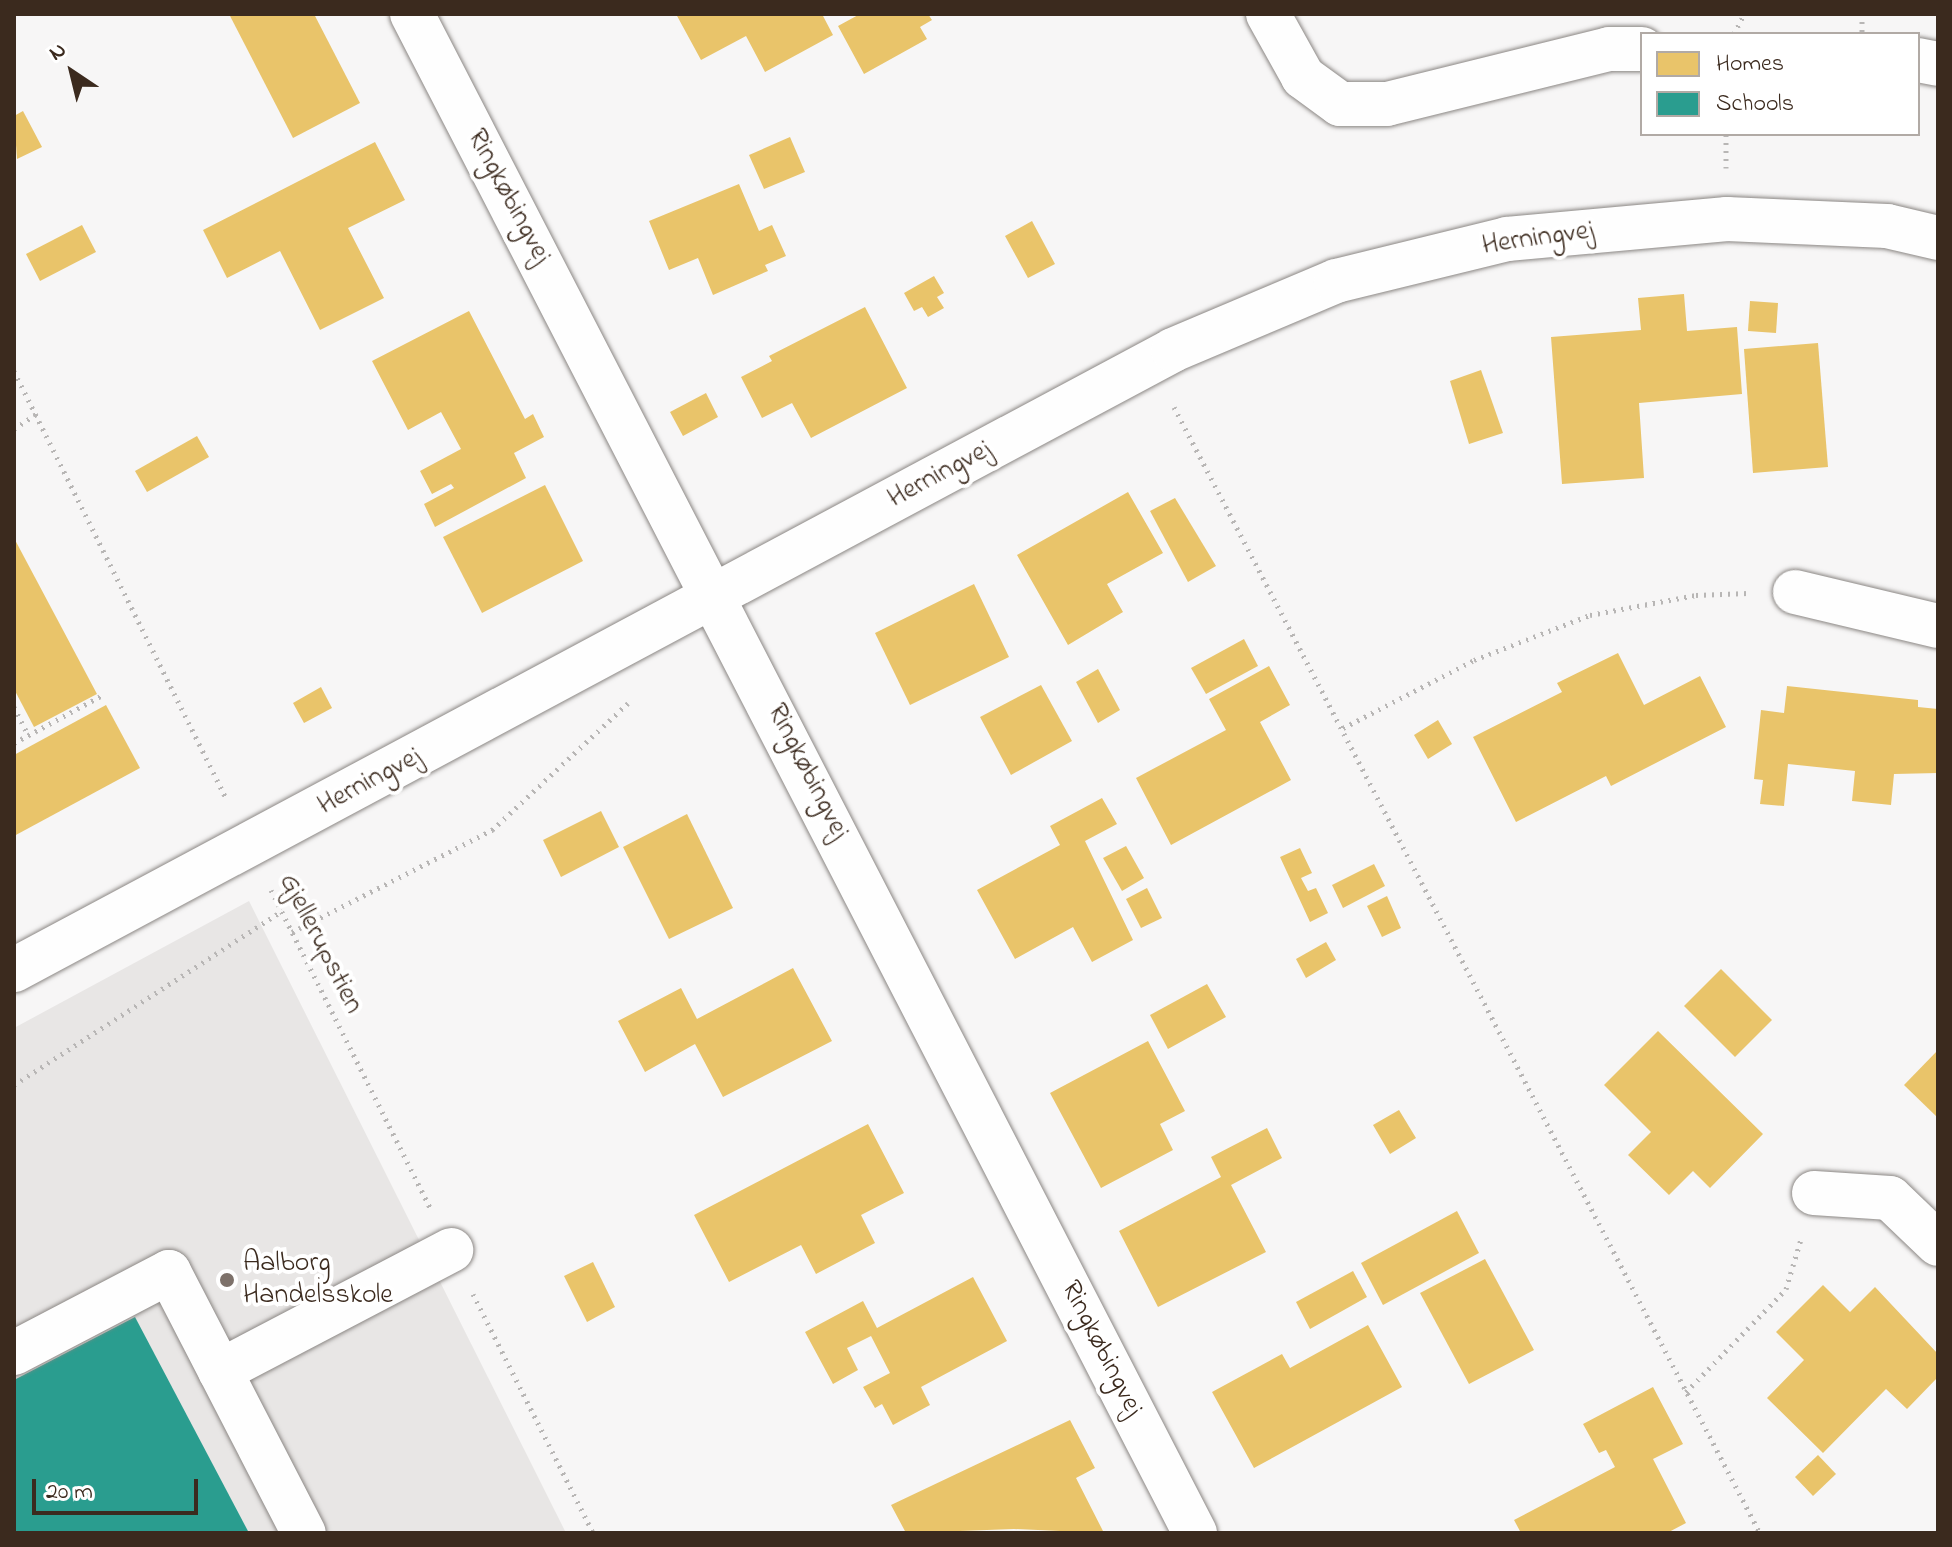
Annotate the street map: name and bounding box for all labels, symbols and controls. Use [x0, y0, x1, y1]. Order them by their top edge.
north arrow [32, 32, 112, 112]
legend [1640, 32, 1920, 136]
text: N [43, 35, 73, 70]
text: Homes [1716, 47, 1784, 82]
text: Schools [1716, 87, 1794, 122]
street label: Ringkøbingvej [458, 124, 558, 270]
street label: Herningvej [1480, 215, 1596, 263]
street label: Herningvej [882, 434, 998, 516]
street label: Ringkøbingvej [758, 699, 856, 845]
street label: Herningvej [312, 741, 428, 823]
street label: Gjellerupstien [270, 868, 370, 1020]
place label: Aalborg Handelsskole [243, 1247, 393, 1313]
marker: Aalborg Handelsskole [218, 1271, 236, 1289]
street label: Ringkøbingvej [1052, 1276, 1150, 1422]
scale bar [36, 1463, 202, 1513]
text: 20 m [46, 1475, 93, 1510]

